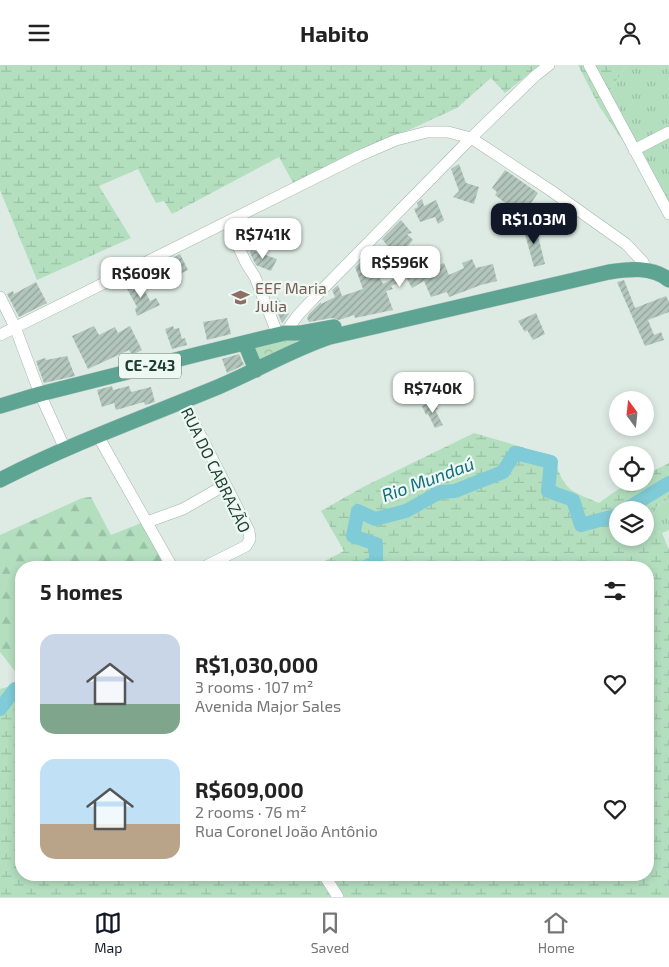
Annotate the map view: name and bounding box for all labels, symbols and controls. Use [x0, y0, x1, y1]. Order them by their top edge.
icon: menu [25, 19, 53, 47]
icon: person [616, 19, 644, 47]
text: Habito [300, 20, 369, 46]
pin: R$1.03M [488, 203, 580, 245]
text: R$1.03M [502, 209, 566, 228]
pin: R$741K [222, 217, 304, 260]
text: R$741K [235, 224, 291, 243]
pin: R$596K [359, 245, 441, 288]
text: R$596K [371, 252, 429, 271]
pin: R$609K [100, 257, 182, 299]
text: R$609K [112, 263, 170, 282]
place label: EEF Maria Julia [255, 278, 327, 315]
school or university icon: EEF Maria Julia [231, 287, 251, 307]
road number: CE-243 [119, 353, 181, 379]
pin: R$740K [392, 371, 474, 414]
text: R$740K [404, 378, 462, 397]
north arrow [609, 391, 654, 436]
map controls [609, 391, 654, 546]
street label: RUA DO CABRAZÃO [178, 404, 255, 535]
button: locate [609, 446, 654, 491]
water label: Rio Mundaú [378, 452, 477, 506]
button: layers [609, 501, 654, 546]
icon: filters [601, 577, 629, 605]
text: 5 homes [40, 579, 123, 604]
text: R$1,030,000 [195, 652, 318, 677]
icon: home [80, 654, 140, 714]
icon: heart [601, 670, 629, 698]
text: 3 rooms · 107 m² [195, 677, 313, 696]
text: Avenida Major Sales [195, 696, 341, 715]
text: R$609,000 [195, 777, 304, 802]
icon: home [80, 779, 140, 839]
icon: heart [601, 795, 629, 823]
text: 2 rooms · 76 m² [195, 802, 307, 821]
text: Rua Coronel João Antônio [195, 821, 378, 840]
tab: Map [94, 909, 122, 956]
tab: Saved [311, 909, 349, 956]
tab: Home [538, 909, 575, 956]

